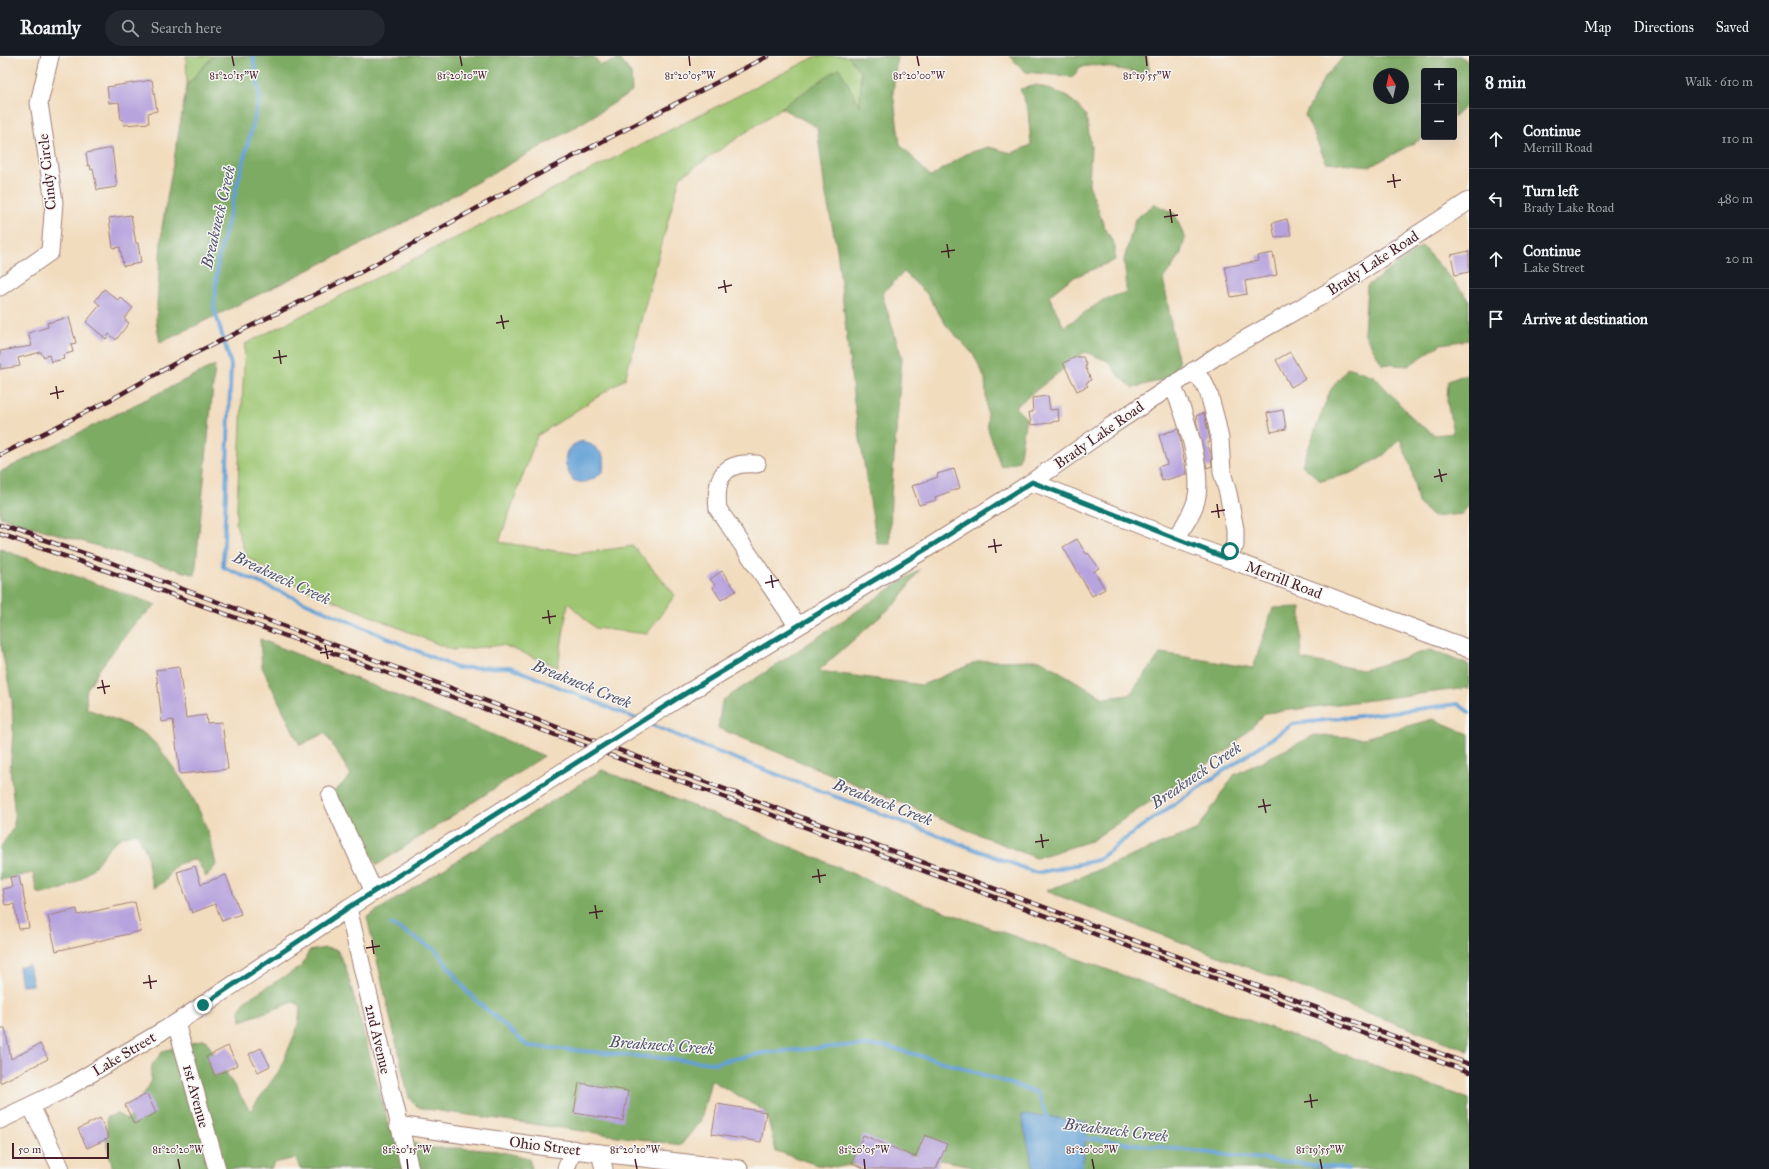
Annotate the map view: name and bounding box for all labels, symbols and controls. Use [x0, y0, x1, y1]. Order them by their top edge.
search box [105, 10, 385, 46]
text: Roamly [20, 16, 81, 39]
icon: search [119, 17, 141, 39]
text: Search here [151, 19, 222, 37]
text: Map [1584, 19, 1611, 36]
text: Directions [1633, 19, 1694, 36]
text: Saved [1716, 19, 1749, 36]
north arrow [1373, 68, 1409, 104]
map controls [1421, 68, 1457, 140]
button: + [1421, 68, 1457, 104]
text: 81°20'15"W [210, 70, 259, 82]
text: 81°20'10"W [437, 70, 488, 82]
text: 81°20'05"W [665, 70, 716, 82]
text: 81°20'00"W [893, 70, 945, 82]
text: 81°19'55"W [1123, 70, 1172, 82]
text: 8 min [1485, 72, 1526, 93]
text: Walk · 610 m [1685, 74, 1753, 90]
button: − [1421, 104, 1457, 140]
text: Continue [1523, 122, 1581, 140]
icon: ahead [1485, 128, 1507, 150]
text: 110 m [1721, 131, 1753, 147]
street label: Cindy Circle [34, 133, 60, 211]
text: Merrill Road [1523, 140, 1593, 156]
water label: Breakneck Creek [197, 164, 239, 271]
text: Turn left [1523, 182, 1579, 200]
icon: left [1485, 188, 1507, 210]
text: 480 m [1718, 191, 1753, 207]
text: Brady Lake Road [1523, 200, 1614, 216]
street label: Brady Lake Road [1324, 227, 1422, 299]
text: Continue [1523, 242, 1581, 260]
icon: ahead [1485, 248, 1507, 270]
text: 20 m [1725, 251, 1753, 267]
text: Lake Street [1523, 260, 1585, 276]
icon: arrive [1485, 308, 1507, 330]
text: Arrive at destination [1523, 310, 1648, 328]
street label: Brady Lake Road [1051, 397, 1148, 473]
route start [1221, 542, 1239, 560]
water label: Breakneck Creek [230, 547, 334, 609]
street label: Merrill Road [1243, 557, 1325, 603]
water label: Breakneck Creek [529, 655, 634, 712]
water label: Breakneck Creek [1146, 738, 1245, 813]
water label: Breakneck Creek [830, 774, 935, 830]
route end [194, 996, 212, 1014]
street label: 2nd Avenue [361, 1002, 395, 1076]
street label: Lake Street [89, 1028, 160, 1080]
water label: Breakneck Creek [608, 1032, 715, 1058]
street label: 1st Avenue [179, 1062, 213, 1130]
water label: Breakneck Creek [1062, 1114, 1169, 1146]
street label: Ohio Street [508, 1133, 582, 1159]
scale bar [12, 1141, 109, 1160]
text: 50 m [18, 1143, 41, 1156]
text: 81°20'20"W [152, 1144, 204, 1156]
text: 81°20'15"W [383, 1144, 432, 1156]
text: 81°20'10"W [610, 1144, 661, 1156]
text: 81°20'05"W [839, 1144, 890, 1156]
text: 81°20'00"W [1066, 1144, 1118, 1156]
text: 81°19'55"W [1296, 1144, 1345, 1156]

